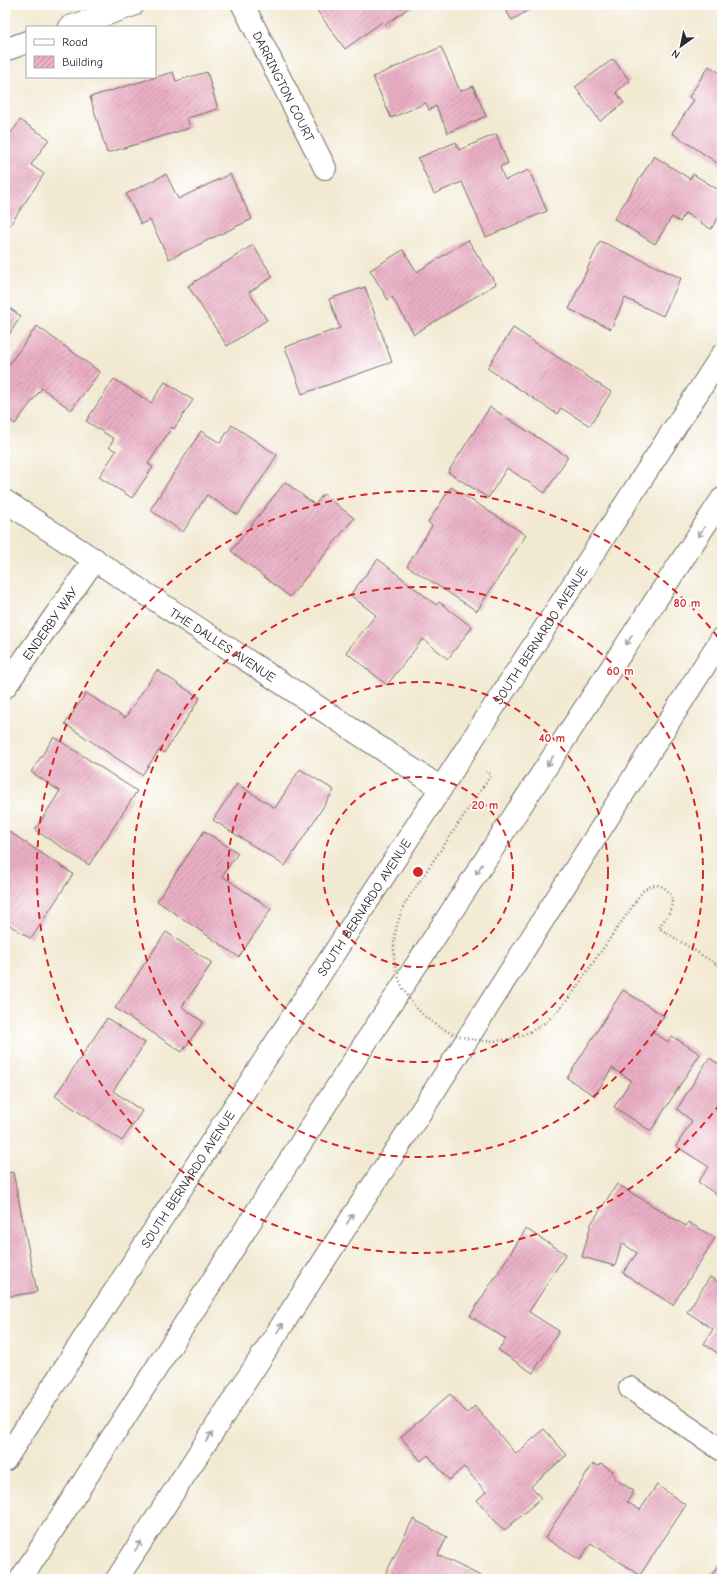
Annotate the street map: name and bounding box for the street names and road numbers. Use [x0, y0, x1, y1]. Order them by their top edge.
street label: DARRINGTON COURT [250, 29, 318, 144]
street label: SOUTH BERNARDO AVENUE [490, 564, 590, 707]
street label: ENDERBY WAY [19, 584, 81, 662]
street label: THE DALLES AVENUE [167, 604, 279, 685]
street label: SOUTH BERNARDO AVENUE [314, 836, 414, 979]
street label: SOUTH BERNARDO AVENUE [137, 1107, 237, 1250]

